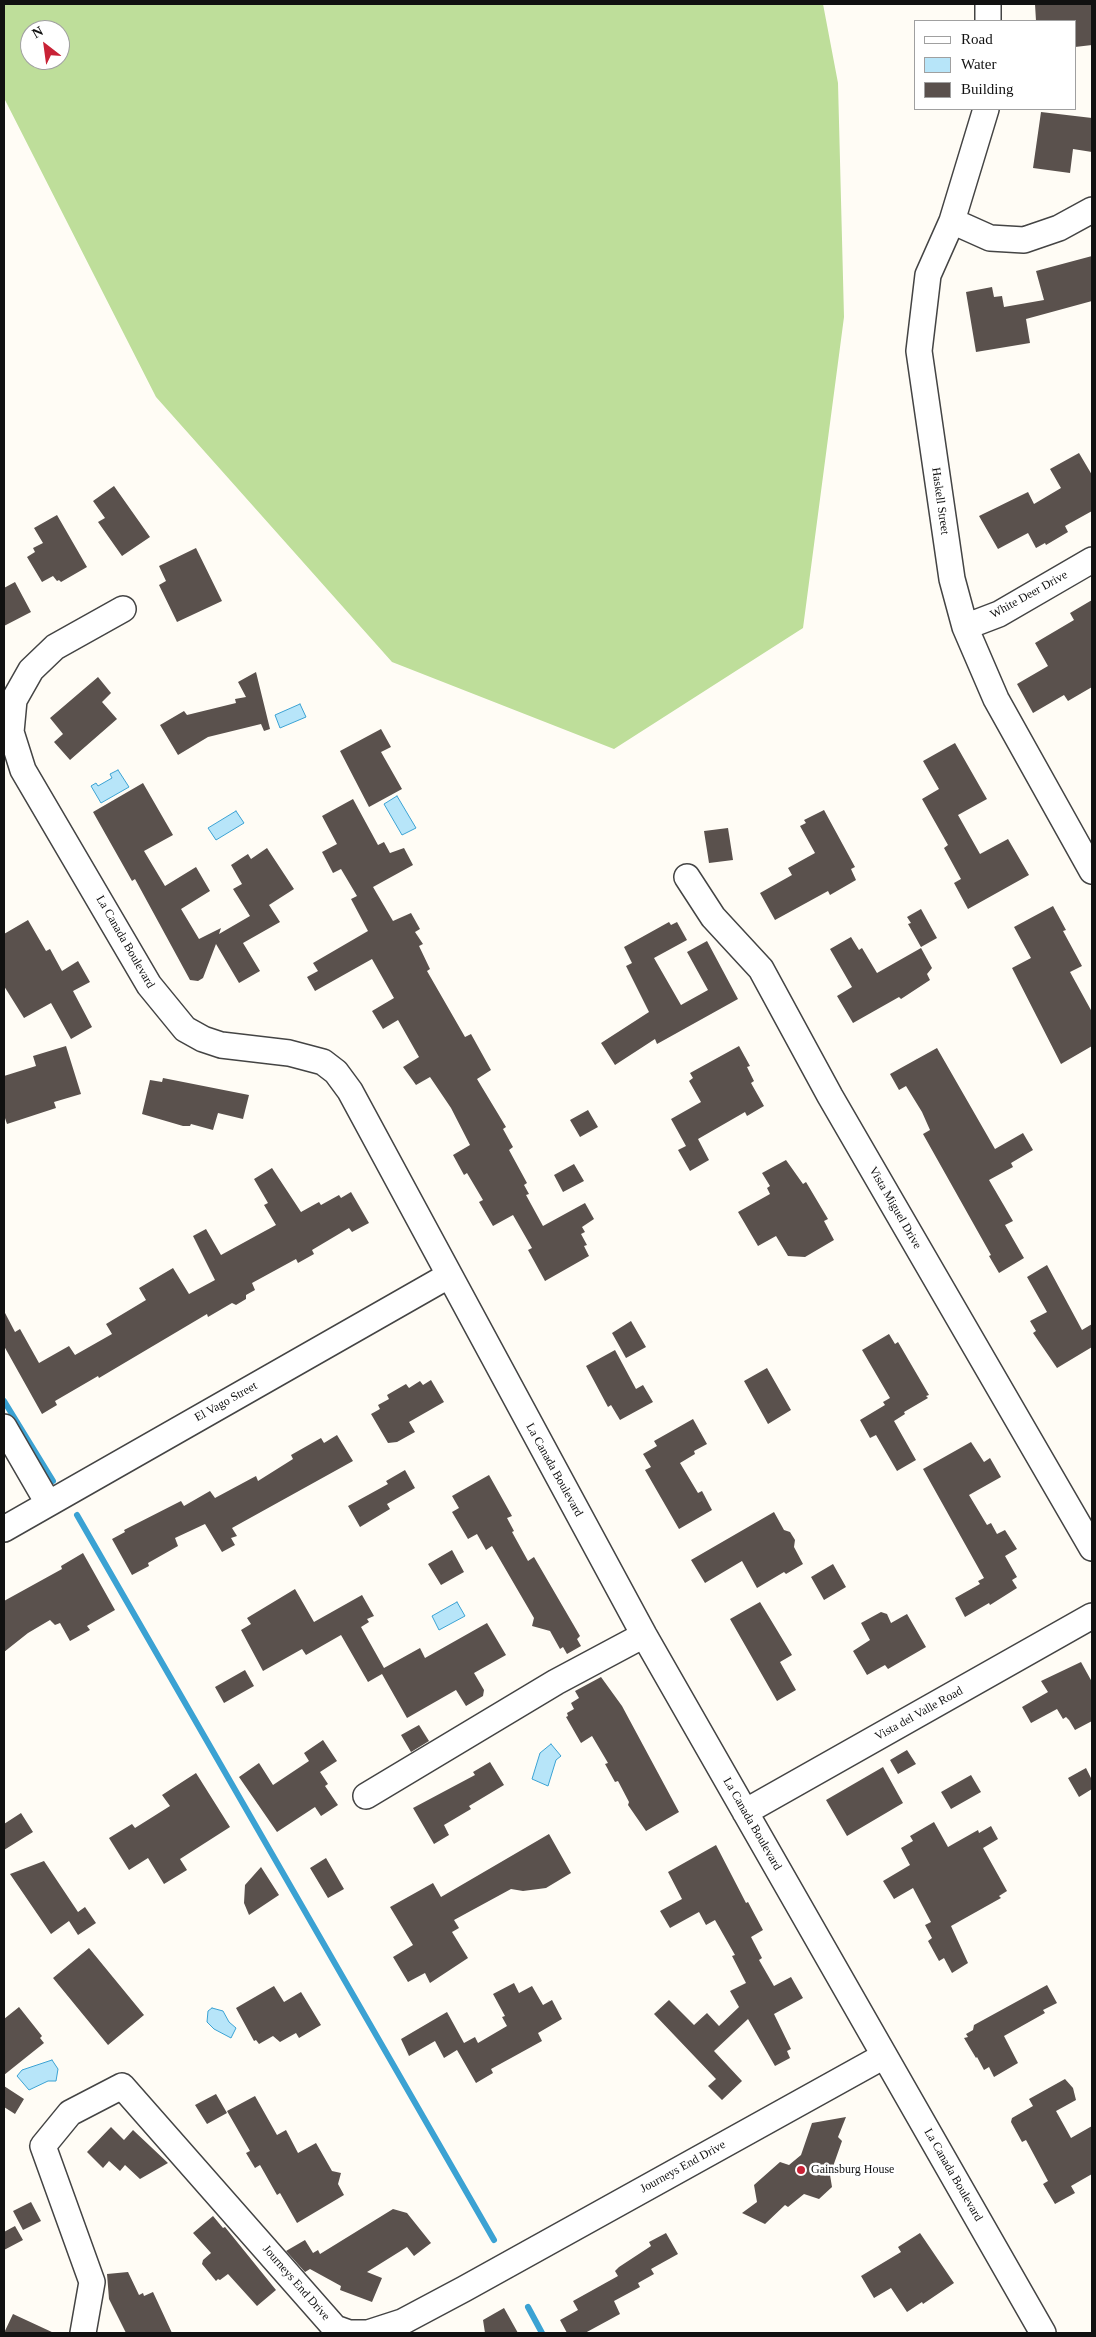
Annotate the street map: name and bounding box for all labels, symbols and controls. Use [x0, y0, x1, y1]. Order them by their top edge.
north arrow [20, 20, 70, 70]
legend [914, 20, 1076, 110]
text: N [30, 23, 46, 41]
text: Road [961, 31, 993, 47]
text: Water [961, 56, 996, 72]
text: Building [961, 81, 1014, 97]
street label: Haskell Street [928, 467, 952, 535]
street label: White Deer Drive [988, 568, 1070, 622]
street label: La Canada Boulevard [93, 893, 157, 991]
street label: Vista Miguel Drive [866, 1164, 924, 1252]
street label: El Vago Street [192, 1379, 260, 1425]
street label: La Canada Boulevard [522, 1421, 586, 1519]
street label: Vista del Valle Road [873, 1684, 965, 1744]
street label: La Canada Boulevard [720, 1775, 784, 1873]
street label: La Canada Boulevard [921, 2126, 985, 2224]
street label: Journeys End Drive [638, 2138, 728, 2196]
place label: Gainsburg House [811, 2163, 894, 2177]
marker: Gainsburg House [795, 2164, 807, 2176]
street label: Journeys End Drive [259, 2242, 333, 2324]

